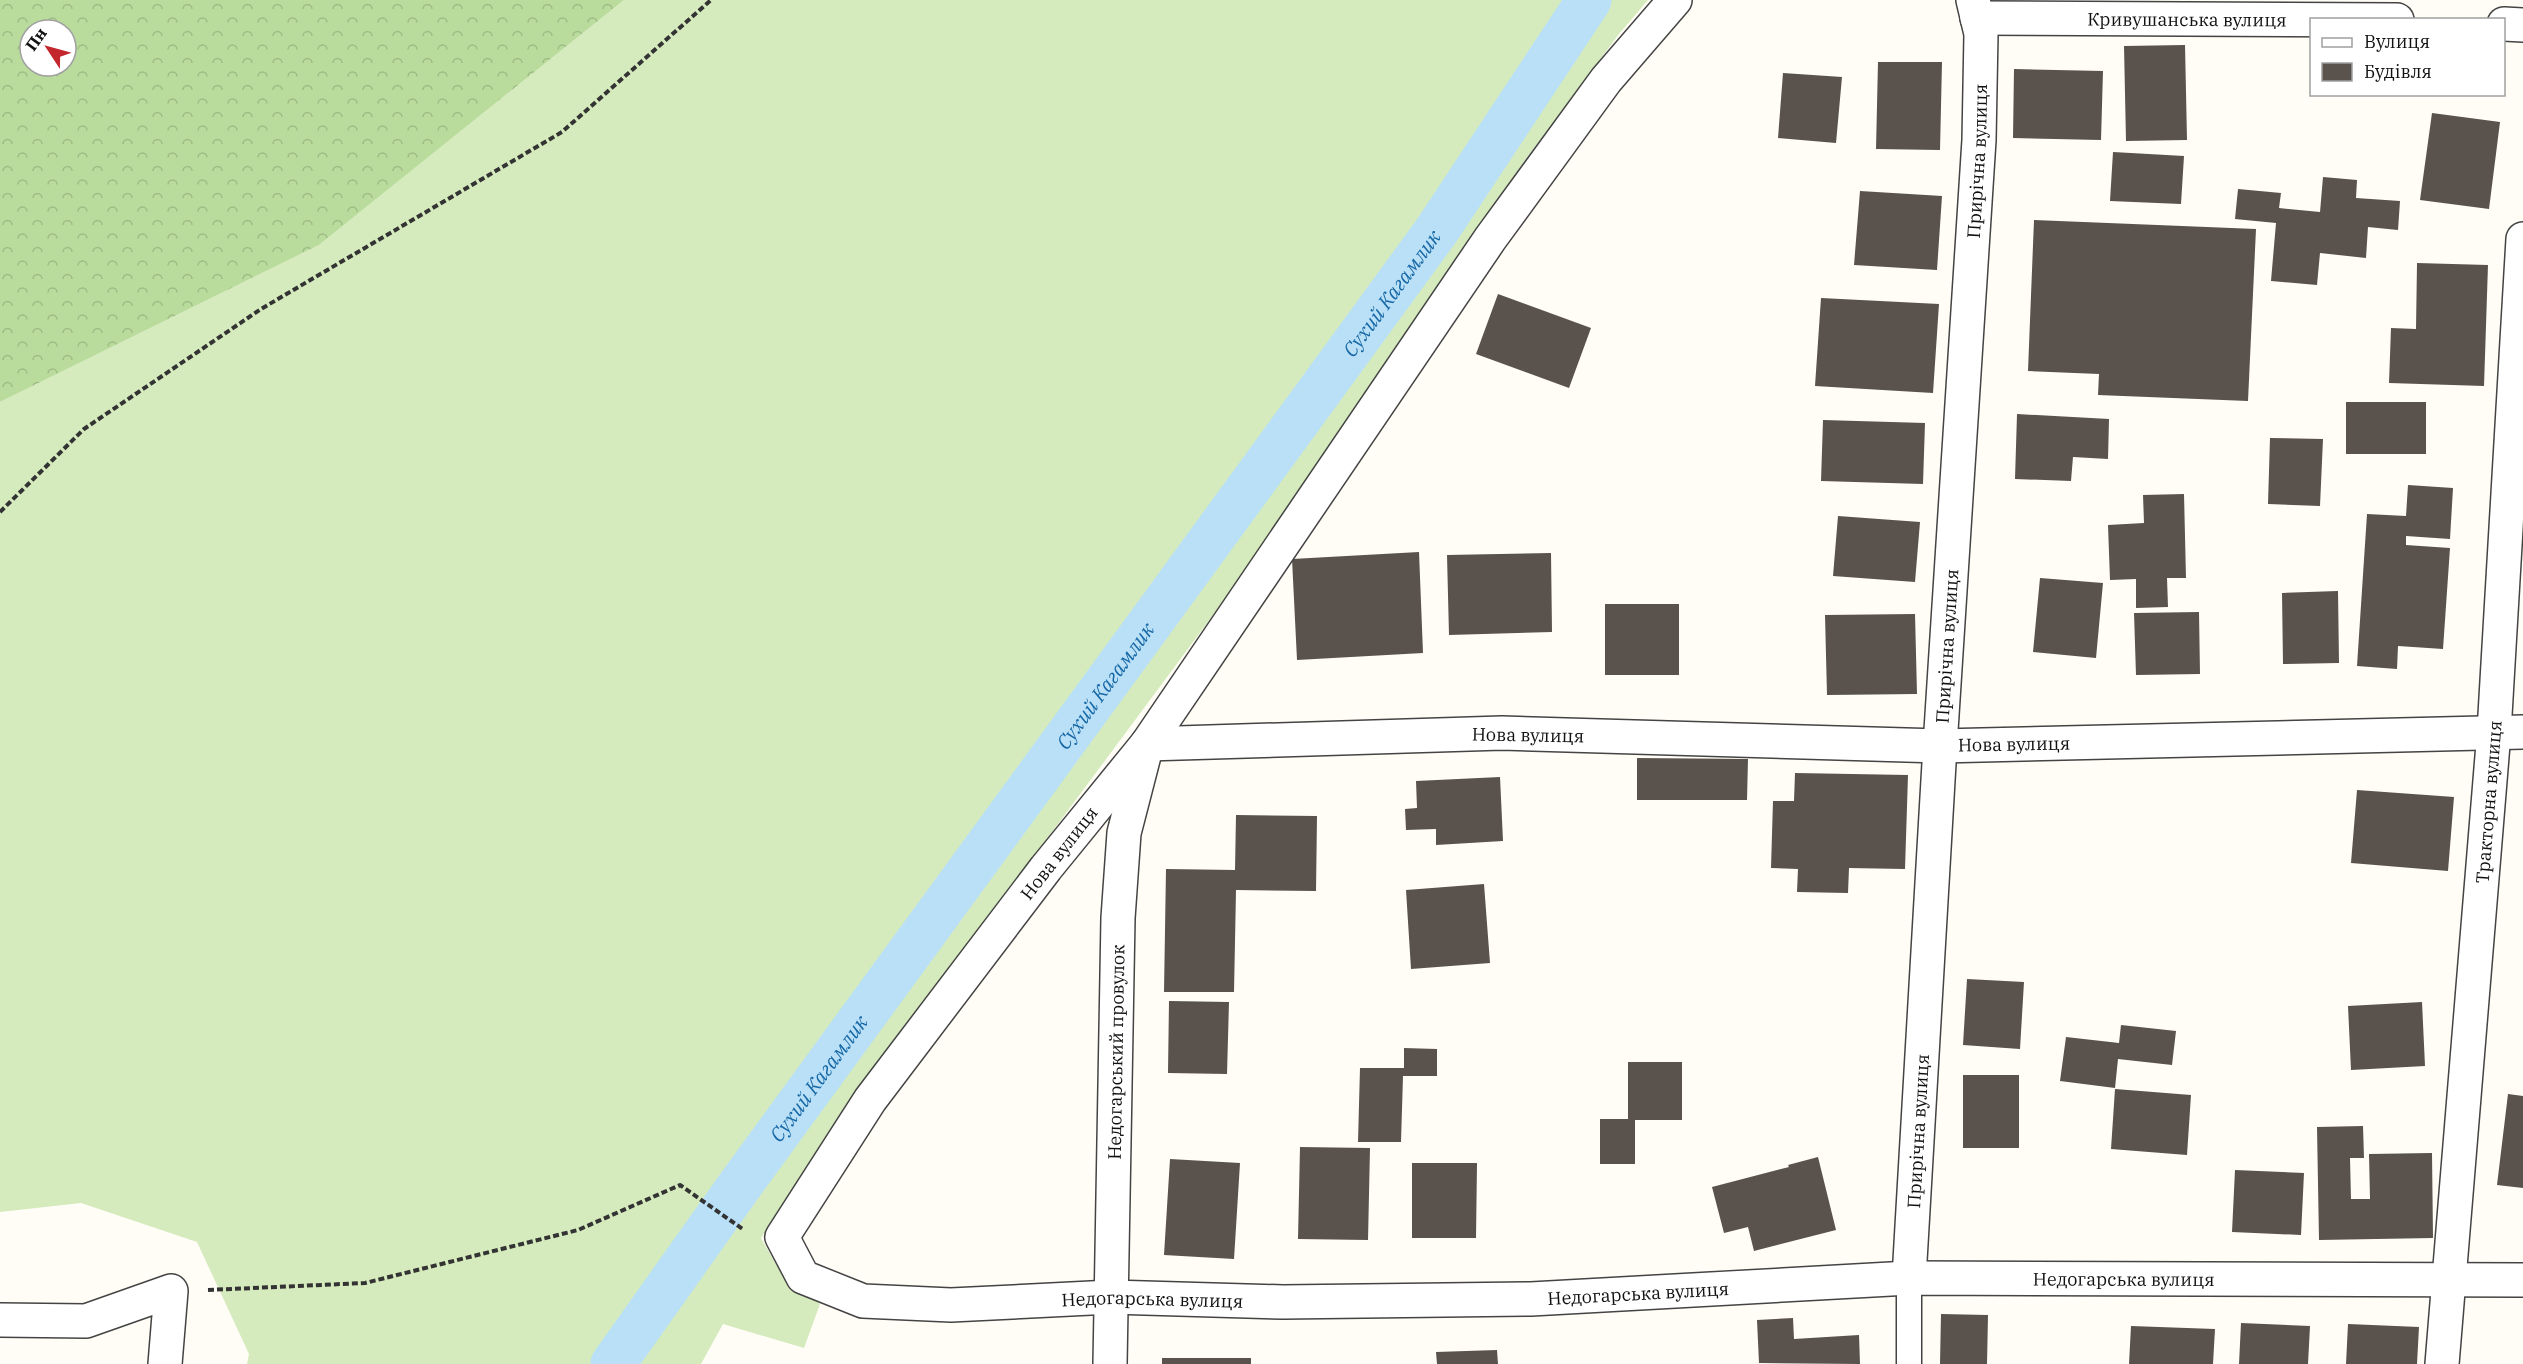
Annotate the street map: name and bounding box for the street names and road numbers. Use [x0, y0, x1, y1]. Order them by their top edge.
street label: Кривушанська вулиця [2087, 7, 2287, 31]
street label: Прирічна вулиця [1961, 84, 1992, 239]
street label: Прирічна вулиця [1930, 568, 1963, 724]
street label: Тракторна вулиця [2470, 720, 2506, 884]
street label: Нова вулиця [1472, 723, 1584, 747]
street label: Нова вулиця [1958, 732, 2070, 756]
street label: Нова вулиця [1015, 802, 1103, 904]
street label: Недогарський провулок [1102, 944, 1129, 1160]
street label: Прирічна вулиця [1902, 1053, 1934, 1209]
street label: Недогарська вулиця [2033, 1267, 2215, 1290]
street label: Недогарська вулиця [1547, 1277, 1730, 1310]
street label: Недогарська вулиця [1061, 1285, 1244, 1312]

